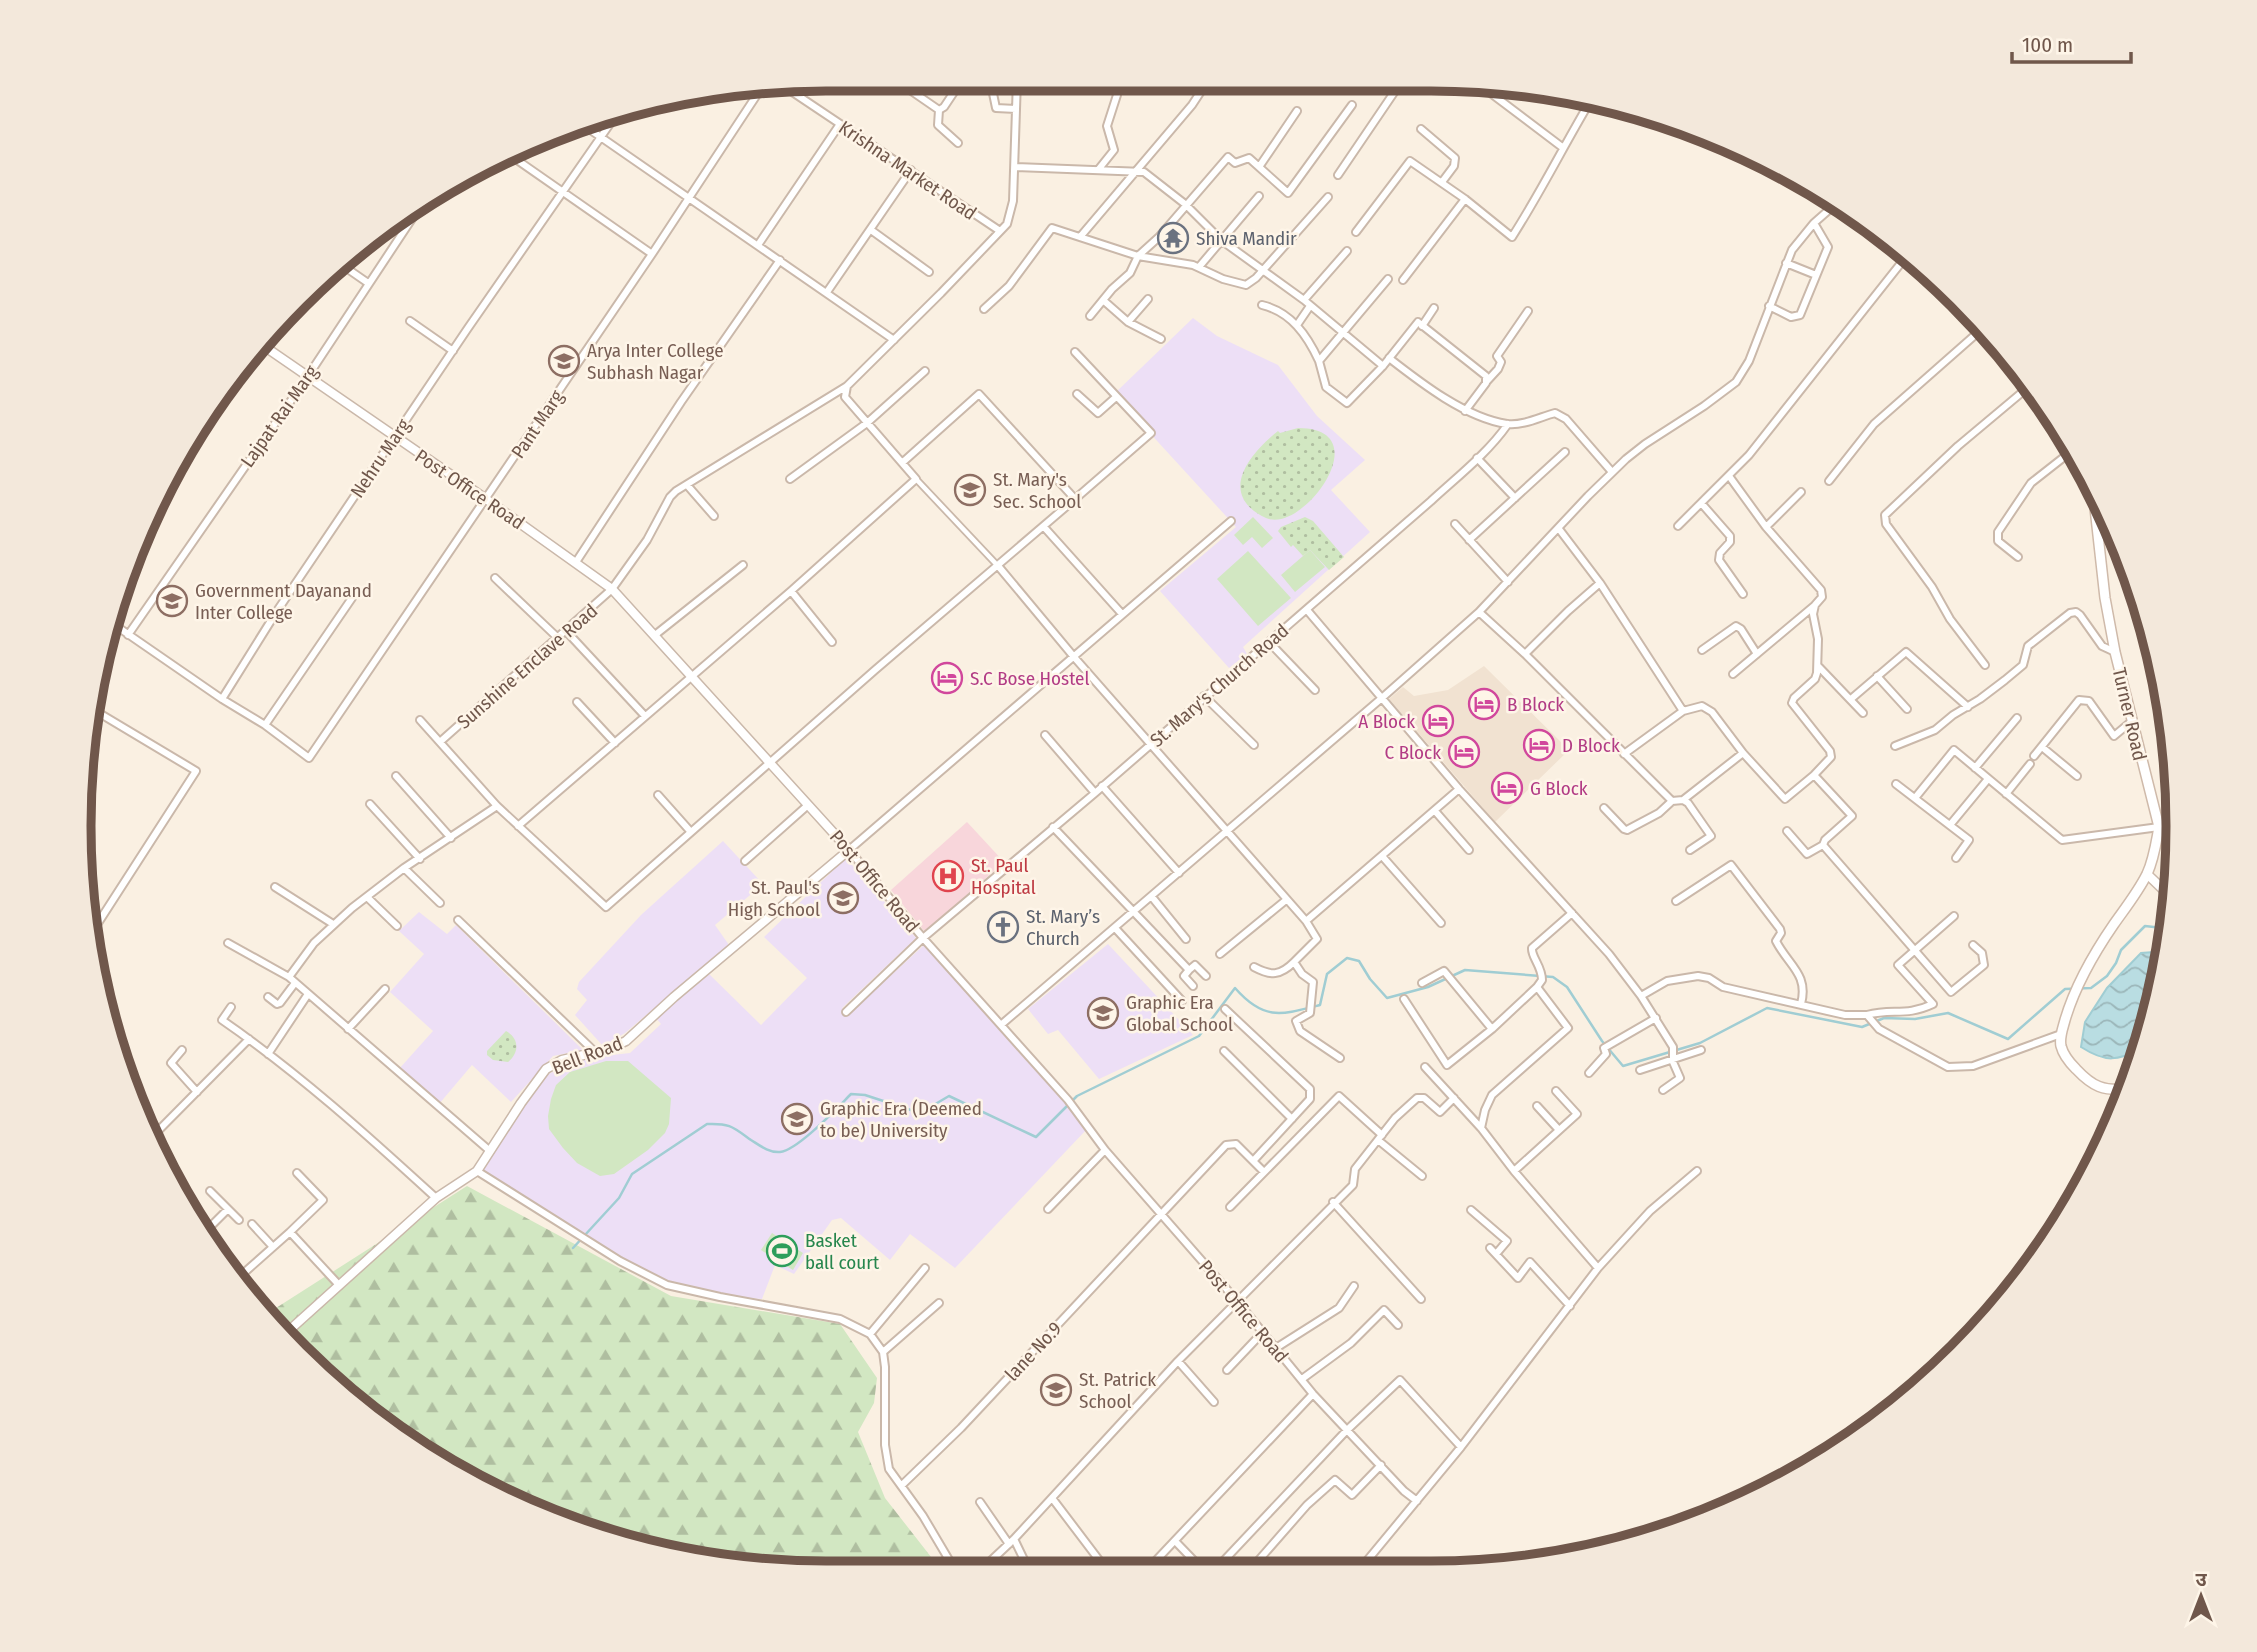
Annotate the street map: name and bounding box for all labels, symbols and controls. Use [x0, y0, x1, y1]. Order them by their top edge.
scale bar [2012, 21, 2131, 65]
text: 100 m [2022, 32, 2073, 58]
street label: Krishna Market Road [835, 116, 981, 225]
temple icon: Shiva Mandir [1156, 221, 1190, 255]
place label: Shiva Mandir [1196, 227, 1297, 250]
place label: Arya Inter College Subhash Nagar [587, 339, 724, 384]
school or university icon: Arya Inter College Subhash Nagar [547, 344, 581, 378]
street label: Lajpat Rai Marg [236, 361, 323, 472]
street label: Pant Marg [506, 386, 569, 463]
street label: Nehru Marg [346, 414, 415, 502]
street label: Post Office Road [411, 444, 529, 534]
place label: St. Mary's Sec. School [993, 468, 1081, 513]
school or university icon: St. Mary's Sec. School [953, 473, 987, 507]
place label: Government Dayanand Inter College [195, 579, 372, 624]
school or university icon: Government Dayanand Inter College [155, 584, 189, 618]
street label: Sunshine Enclave Road [452, 599, 602, 734]
street label: St. Mary's Church Road [1145, 619, 1293, 752]
hotel icon: S.C Bose Hostel [930, 661, 964, 695]
street label: Turner Road [2108, 665, 2151, 763]
place label: S.C Bose Hostel [970, 667, 1090, 690]
hotel icon: B Block [1467, 687, 1501, 721]
place label: B Block [1507, 693, 1564, 716]
hotel icon: A Block [1421, 704, 1455, 738]
place label: A Block [1358, 710, 1415, 733]
hotel icon: D Block [1522, 728, 1556, 762]
place label: D Block [1562, 734, 1620, 757]
hotel icon: C Block [1447, 735, 1481, 769]
place label: C Block [1385, 741, 1441, 764]
hotel icon: G Block [1490, 771, 1524, 805]
place label: G Block [1530, 777, 1588, 800]
street label: Post Office Road [825, 825, 924, 937]
place label: St. Paul Hospital [971, 854, 1036, 899]
hospital icon: St. Paul Hospital [931, 859, 965, 893]
place label: St. Paul's High School [728, 876, 820, 921]
school or university icon: St. Paul's High School [826, 881, 860, 915]
place label: St. Mary’s Church [1026, 905, 1100, 950]
church icon: St. Mary’s Church [986, 910, 1020, 944]
place label: Graphic Era Global School [1126, 991, 1233, 1036]
school or university icon: Graphic Era Global School [1086, 996, 1120, 1030]
street label: Bell Road [549, 1032, 626, 1079]
place label: Graphic Era (Deemed to be) University [820, 1097, 982, 1142]
school or university icon: Graphic Era (Deemed to be) University [780, 1102, 814, 1136]
place label: Basket ball court [805, 1229, 880, 1274]
sports icon: Basket ball court [765, 1234, 799, 1268]
street label: Post Office Road [1194, 1255, 1293, 1367]
street label: lane No.9 [1000, 1317, 1066, 1386]
place label: St. Patrick School [1079, 1368, 1156, 1413]
school or university icon: St. Patrick School [1039, 1373, 1073, 1407]
north arrow [2166, 1561, 2236, 1631]
text: उ [2195, 1568, 2207, 1591]

